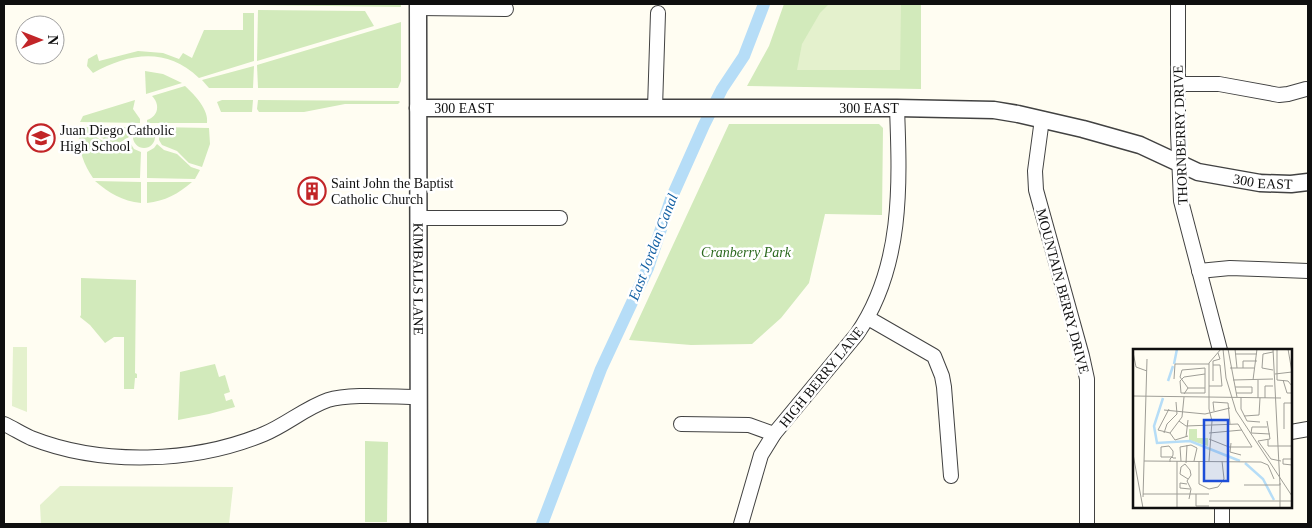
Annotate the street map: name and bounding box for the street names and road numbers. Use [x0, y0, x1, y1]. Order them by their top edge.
street label: THORNBERRY DRIVE [1171, 65, 1190, 205]
street label: 300 EAST [434, 101, 494, 116]
street label: 300 EAST [839, 101, 899, 116]
street label: 300 EAST [1232, 171, 1293, 192]
street label: MOUNTAIN BERRY DRIVE [1033, 207, 1092, 375]
street label: KIMBALLS LANE [410, 223, 426, 335]
street label: HIGH BERRY LANE [776, 324, 866, 430]

